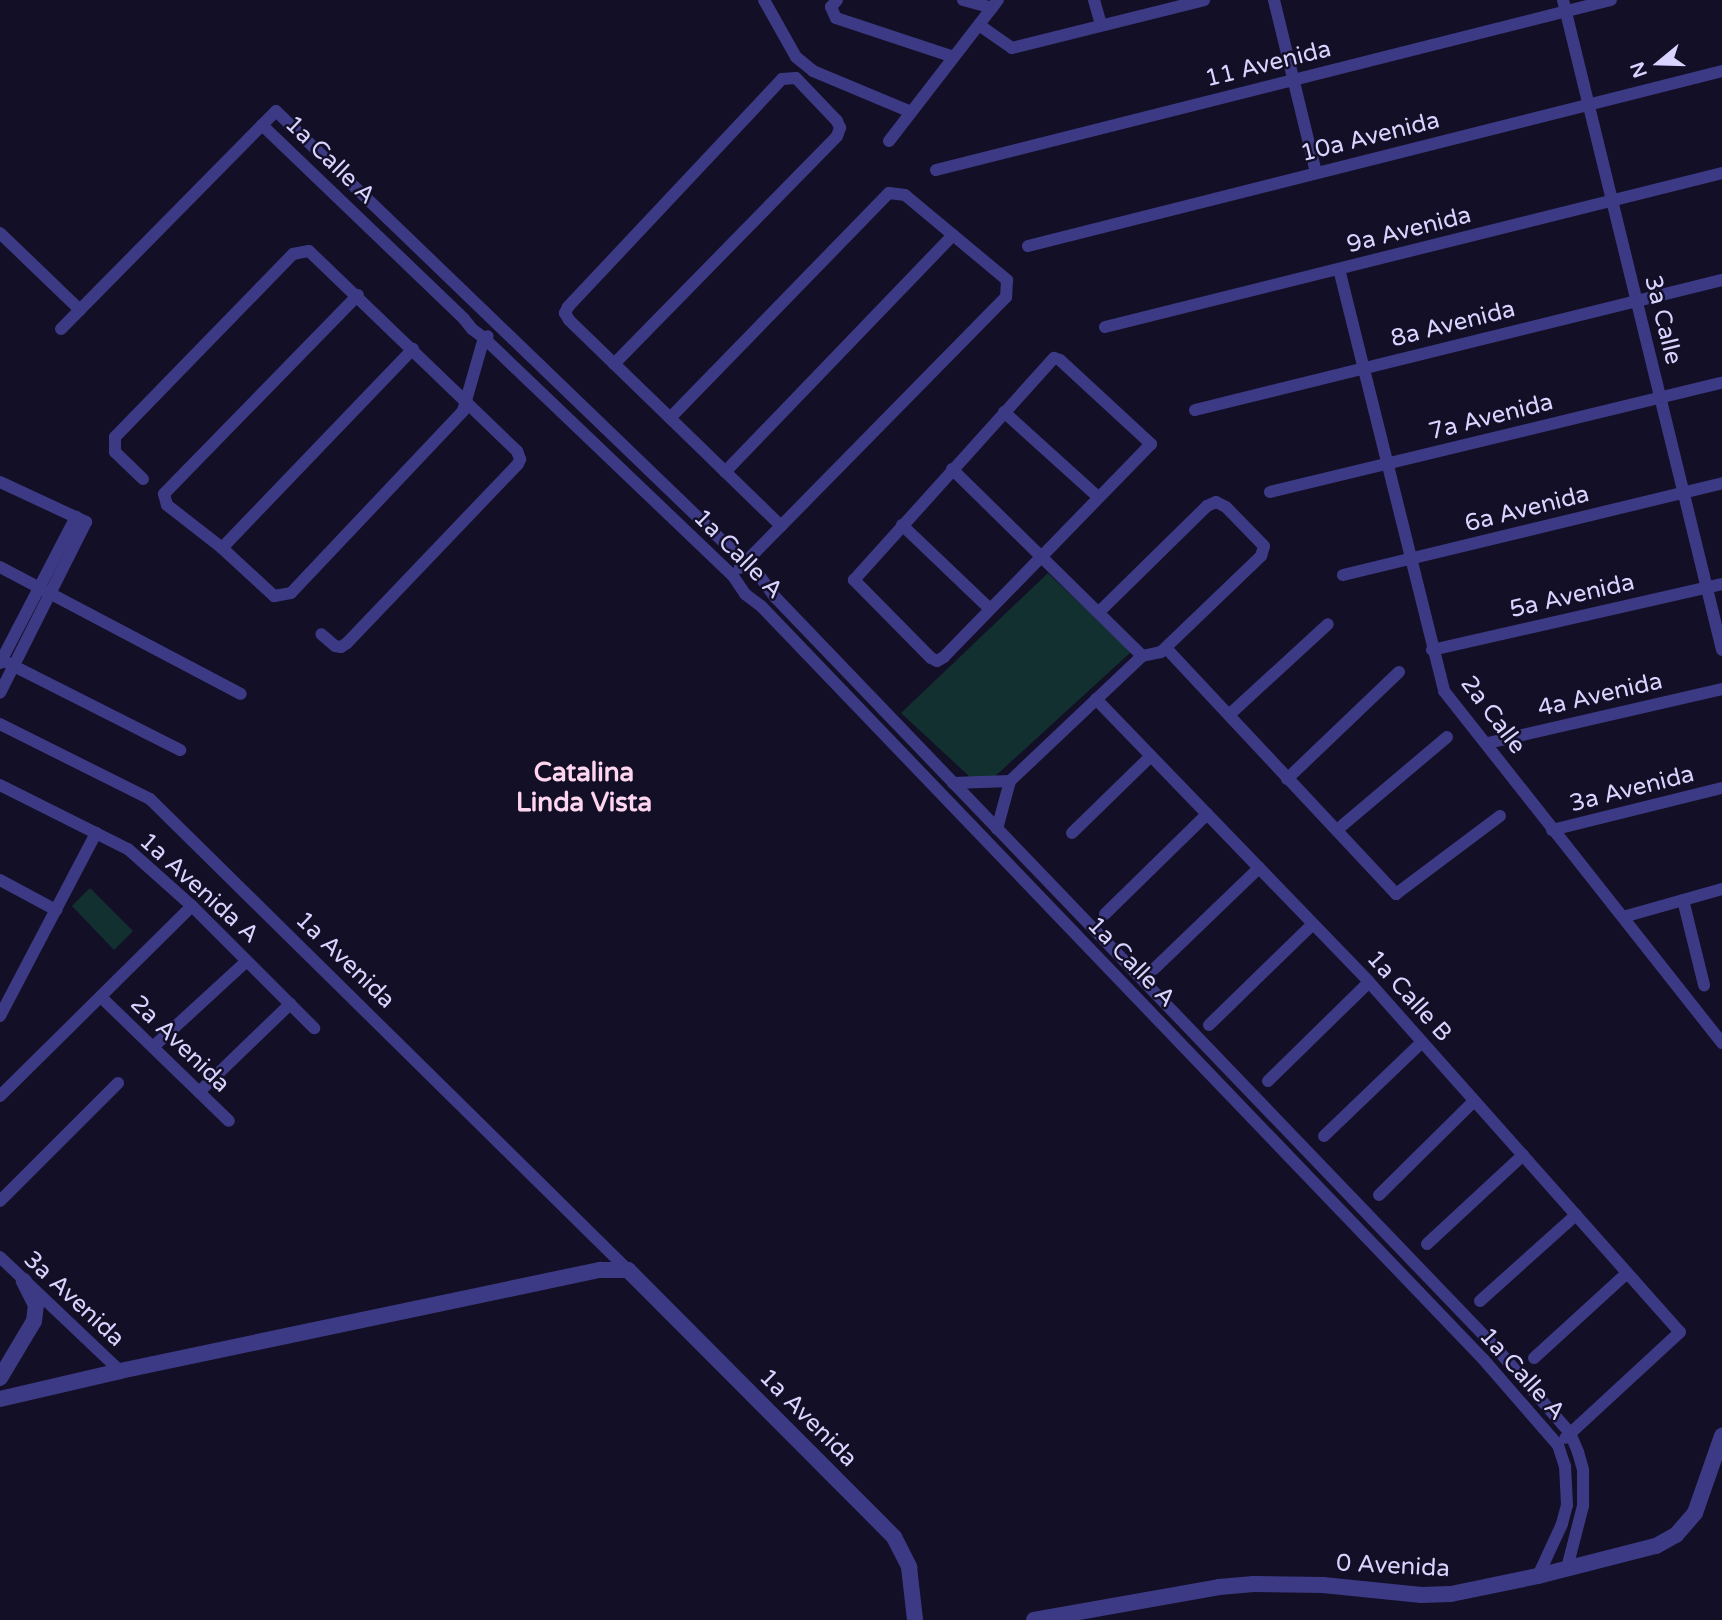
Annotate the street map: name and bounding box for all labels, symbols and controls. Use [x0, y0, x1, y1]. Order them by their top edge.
north arrow [1624, 28, 1694, 98]
street label: 11 Avenida [1202, 34, 1334, 94]
text: N [1626, 59, 1652, 81]
street label: 10a Avenida [1297, 106, 1443, 168]
street label: 1a Calle A [279, 110, 381, 210]
street label: 9a Avenida [1344, 201, 1474, 259]
street label: 3a Calle [1638, 273, 1688, 367]
street label: 8a Avenida [1388, 295, 1518, 353]
street label: 7a Avenida [1426, 388, 1556, 446]
street label: 6a Avenida [1462, 480, 1592, 538]
street label: 1a Calle A [687, 503, 789, 605]
street label: 5a Avenida [1507, 568, 1637, 624]
street label: 4a Avenida [1535, 667, 1665, 723]
street label: 2a Calle [1454, 670, 1532, 760]
district label: Catalina Linda Vista [516, 757, 652, 818]
street label: 3a Avenida [1567, 760, 1697, 818]
street label: 1a Avenida A [133, 827, 265, 949]
street label: 1a Avenida [289, 905, 401, 1015]
street label: 1a Calle A [1081, 911, 1181, 1013]
street label: 1a Calle B [1360, 944, 1458, 1048]
street label: 2a Avenida [124, 989, 236, 1099]
street label: 3a Avenida [18, 1245, 130, 1353]
street label: 1a Calle A [1473, 1322, 1571, 1426]
street label: 1a Avenida [753, 1363, 863, 1473]
street label: 0 Avenida [1335, 1549, 1451, 1583]

